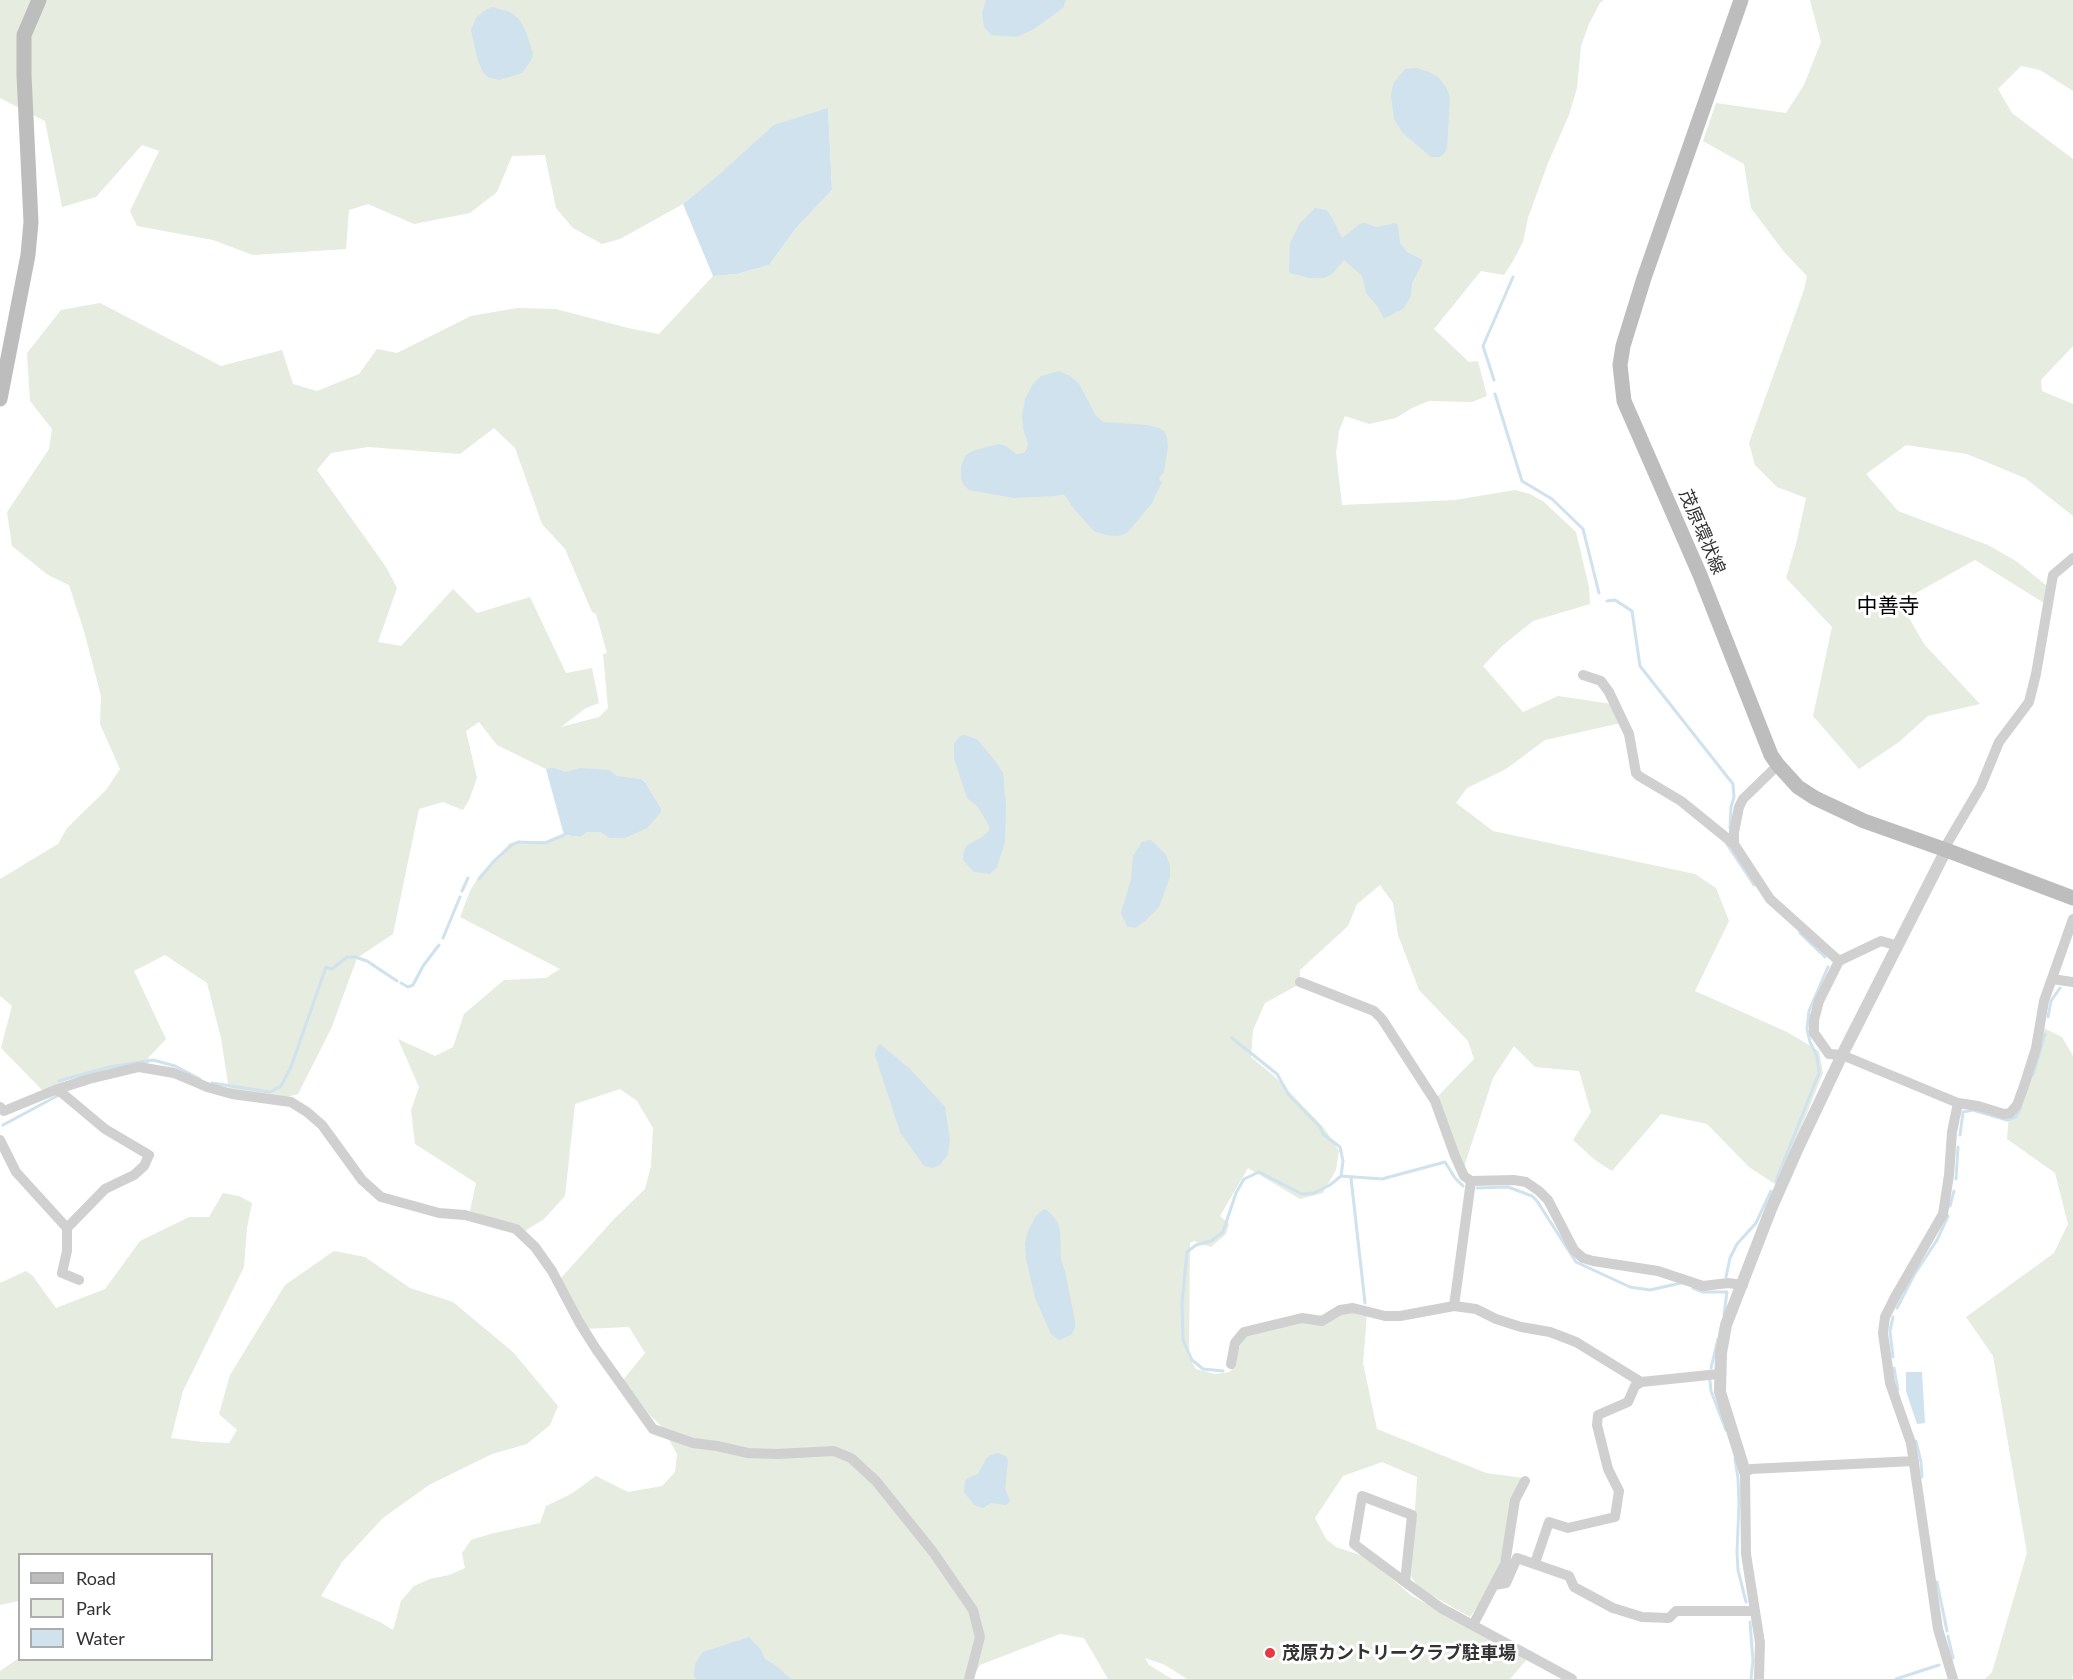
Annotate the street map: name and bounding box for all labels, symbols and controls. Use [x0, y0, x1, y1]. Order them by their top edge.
street label: 茂原環状線 [1674, 486, 1730, 578]
district label: 中善寺 [1857, 593, 1919, 619]
legend [18, 1553, 213, 1661]
text: Road [76, 1567, 116, 1589]
text: Park [76, 1597, 111, 1619]
text: Water [76, 1627, 125, 1649]
place label: 茂原カントリークラブ駐車場 [1282, 1642, 1516, 1664]
marker: 茂原カントリークラブ駐車場 [1263, 1646, 1277, 1660]

